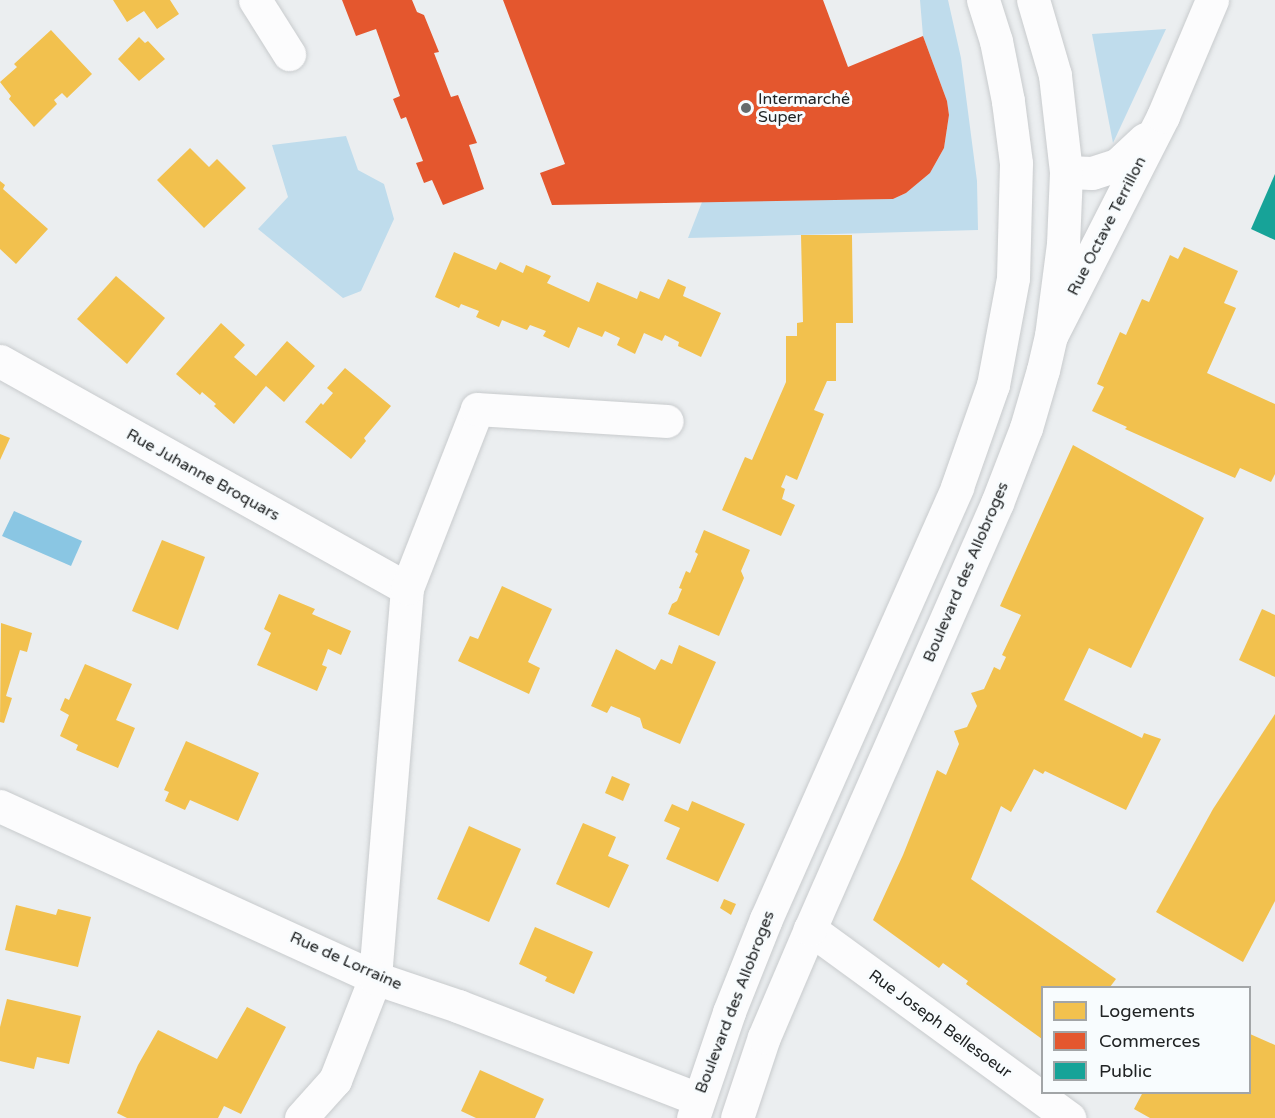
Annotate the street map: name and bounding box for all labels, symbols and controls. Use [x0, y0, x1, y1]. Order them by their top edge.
place label: Intermarché Super [758, 89, 850, 127]
marker: Intermarché Super [739, 101, 753, 115]
street label: Rue Octave Terrillon [1064, 153, 1150, 299]
street label: Rue Juhanne Broquars [123, 425, 283, 525]
street label: Boulevard des Allobroges [919, 479, 1013, 665]
street label: Boulevard des Allobroges [691, 908, 779, 1096]
street label: Rue de Lorraine [287, 928, 405, 994]
street label: Rue Joseph Bellesoeur [865, 966, 1015, 1082]
legend [1041, 986, 1251, 1094]
text: Logements [1099, 1000, 1195, 1022]
text: Commerces [1099, 1030, 1200, 1052]
text: Public [1099, 1060, 1152, 1082]

